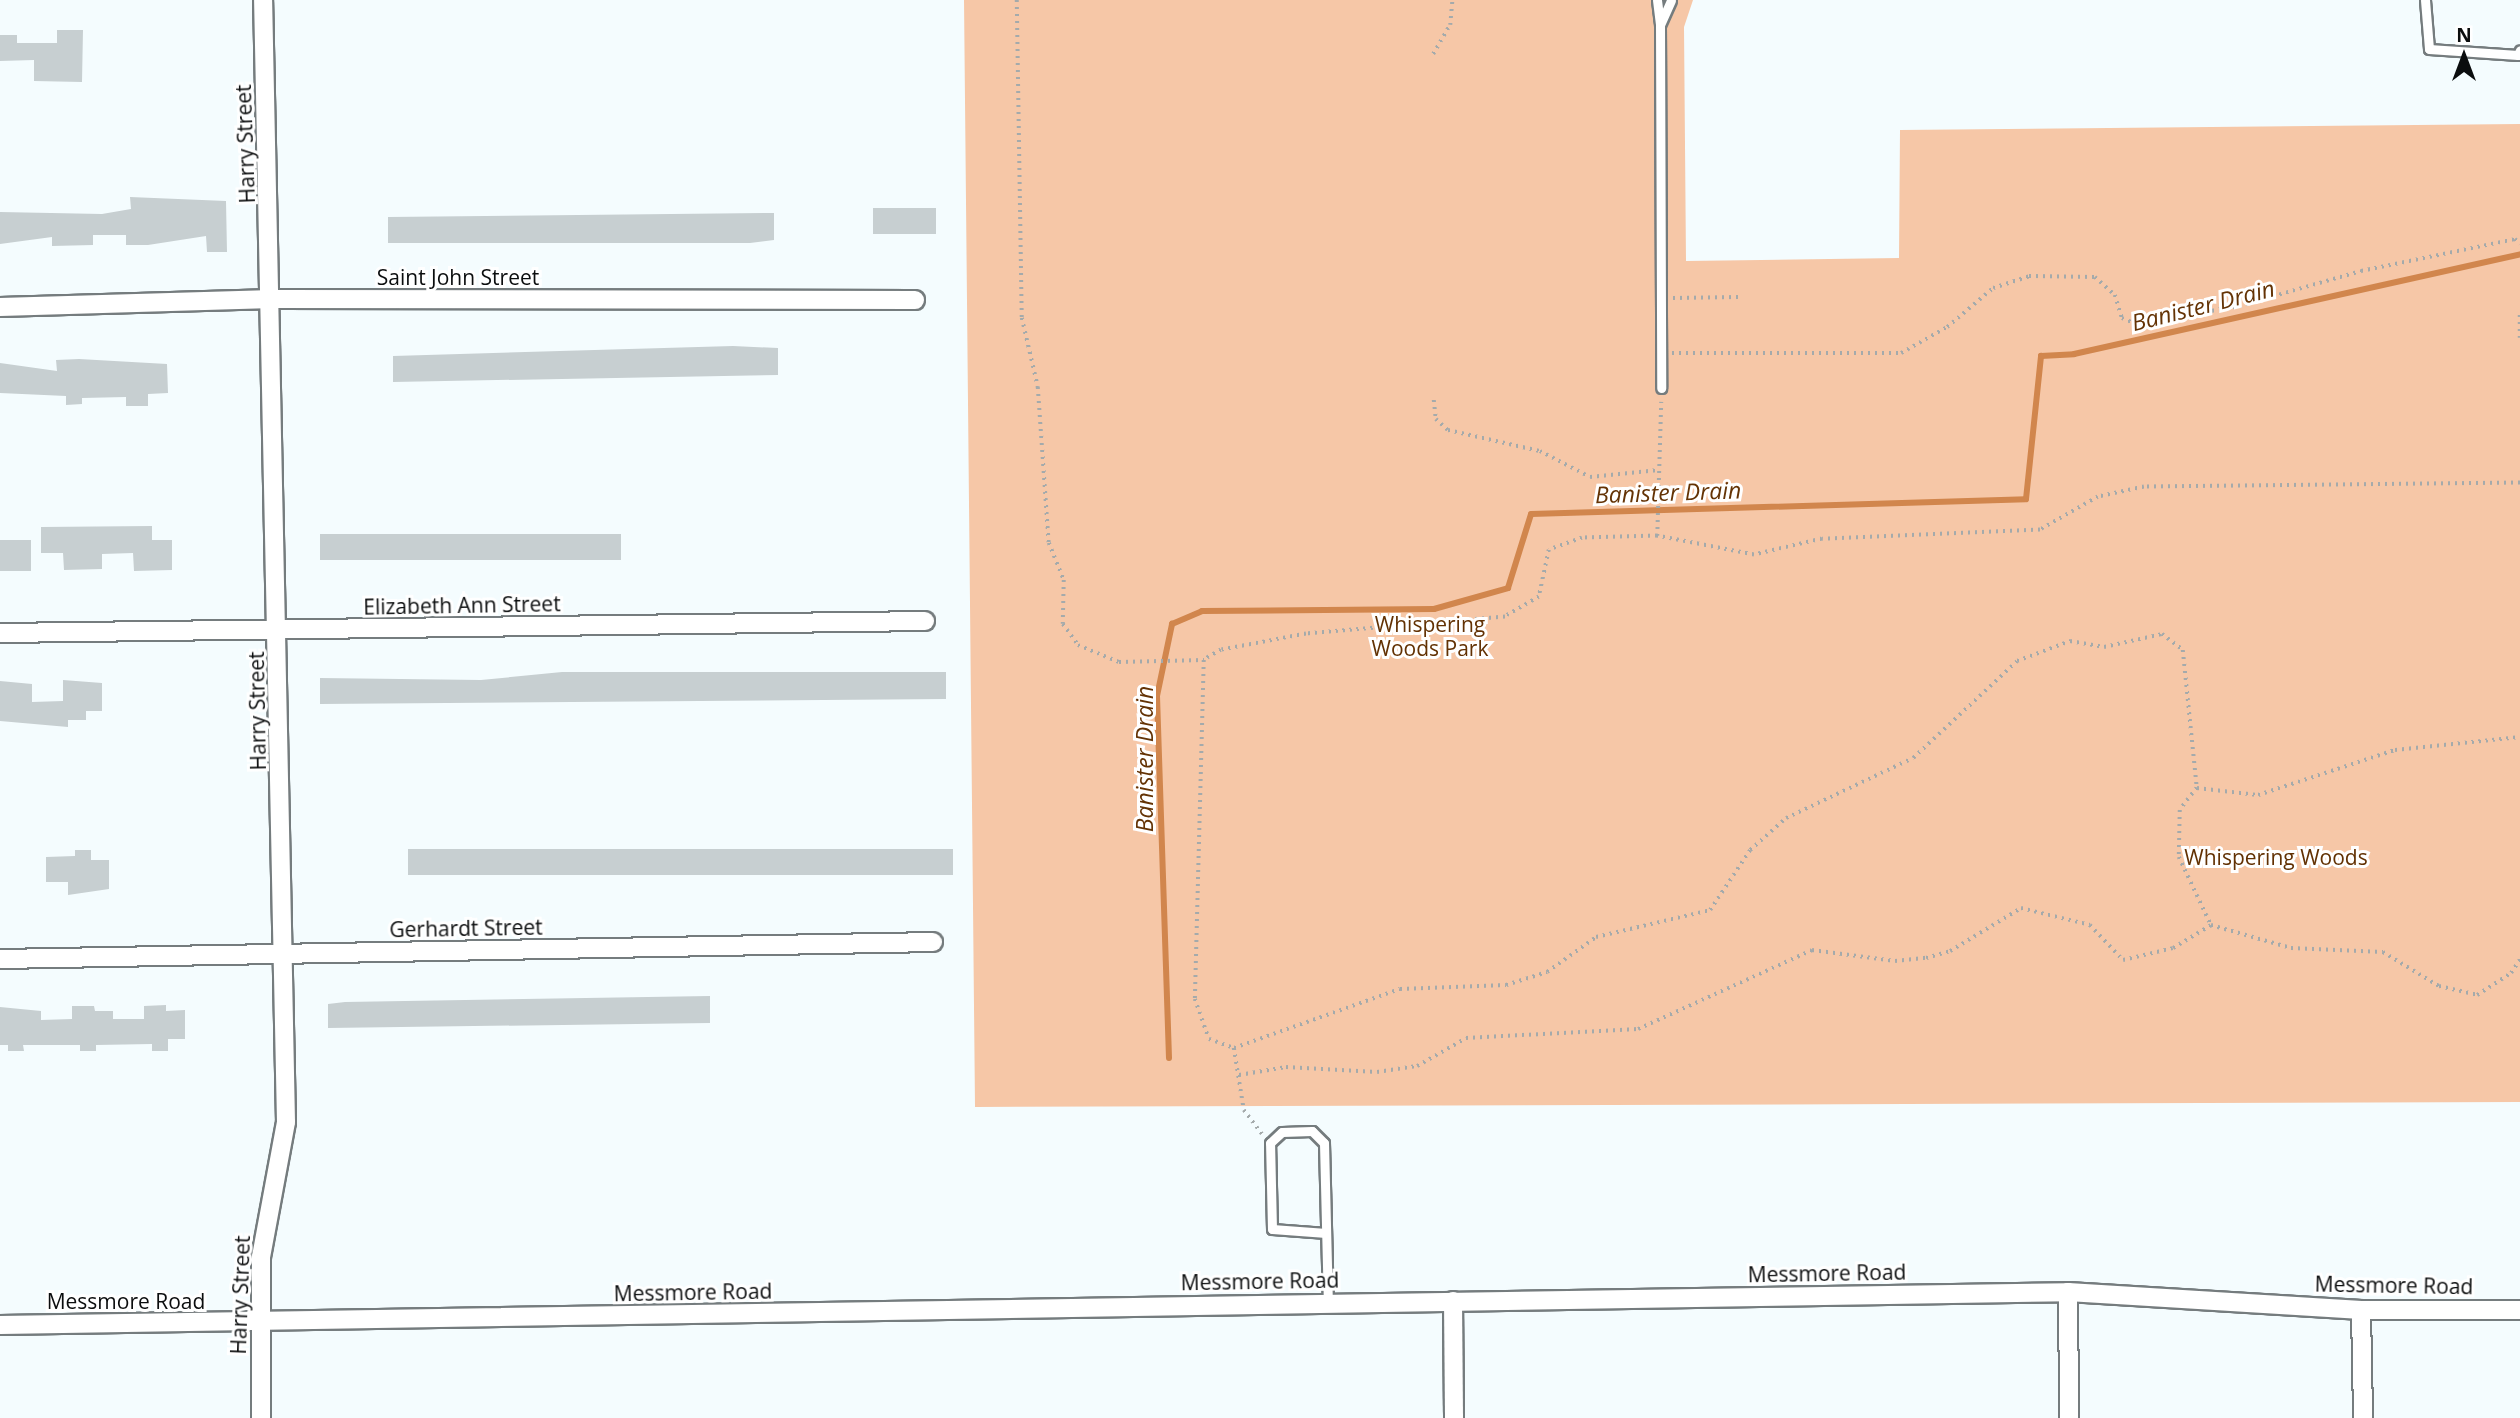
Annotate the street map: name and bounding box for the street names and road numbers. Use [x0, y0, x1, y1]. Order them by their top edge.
street label: Harry Street [230, 84, 260, 204]
street label: Saint John Street [377, 264, 539, 290]
street label: Elizabeth Ann Street [363, 591, 561, 619]
street label: Harry Street [243, 651, 271, 771]
street label: Gerhardt Street [389, 914, 543, 942]
street label: Harry Street [225, 1235, 255, 1355]
street label: Messmore Road [1747, 1259, 1907, 1287]
street label: Messmore Road [1180, 1267, 1340, 1295]
street label: Messmore Road [2314, 1271, 2474, 1299]
street label: Messmore Road [613, 1278, 773, 1306]
street label: Messmore Road [47, 1288, 205, 1314]

